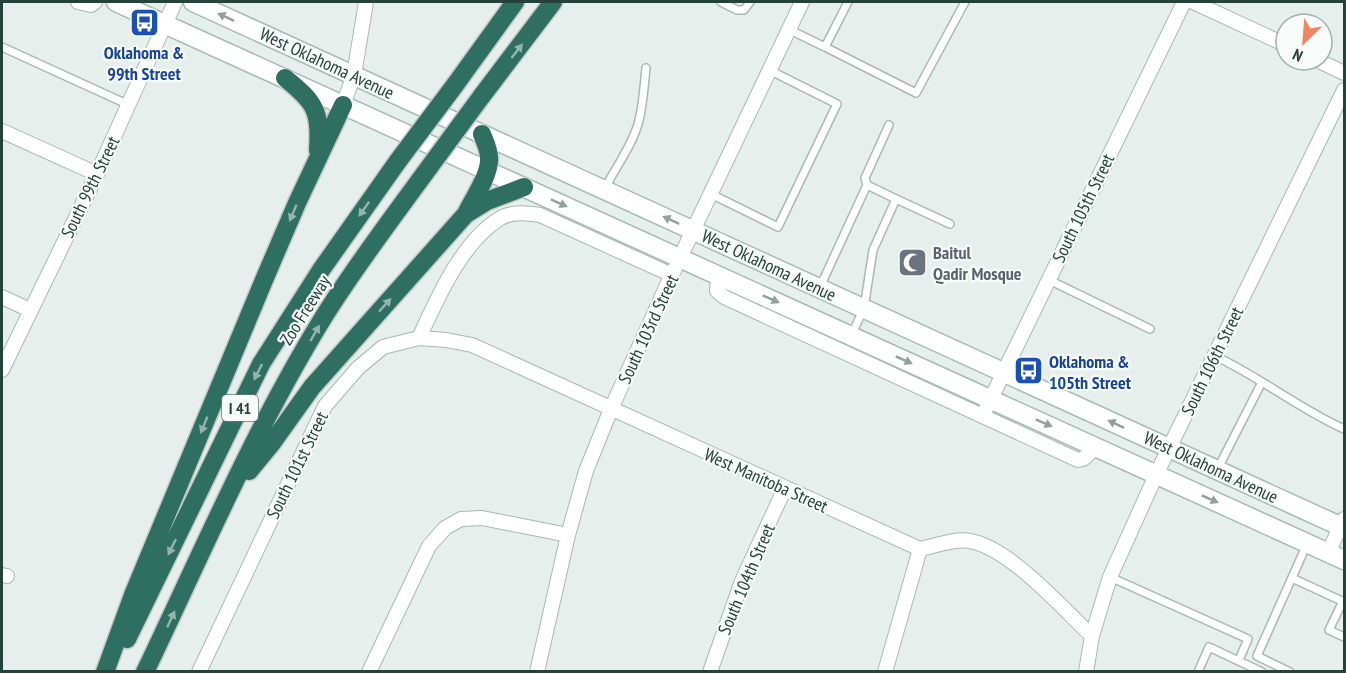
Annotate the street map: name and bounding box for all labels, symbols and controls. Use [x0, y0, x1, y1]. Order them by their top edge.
bus stop icon: Oklahoma & 99th Street [128, 7, 160, 39]
one-way arrow [218, 12, 235, 21]
north arrow [1274, 12, 1334, 72]
street label: West Oklahoma Avenue [256, 22, 398, 104]
place label: Oklahoma & 99th Street [104, 41, 184, 85]
one-way arrow [510, 43, 522, 58]
text: N [1290, 45, 1306, 66]
street label: South 99th Street [56, 132, 124, 242]
street label: South 105th Street [1047, 150, 1119, 266]
one-way arrow [551, 199, 568, 208]
one-way arrow [358, 200, 370, 216]
one-way arrow [287, 204, 297, 222]
one-way arrow [662, 215, 680, 224]
street label: West Oklahoma Avenue [698, 224, 840, 306]
place label: Baitul Qadir Mosque [933, 241, 1022, 285]
mosque icon: Baitul Qadir Mosque [896, 246, 928, 278]
street label: Zoo Freeway [275, 271, 336, 349]
street label: South 103rd Street [613, 271, 683, 387]
one-way arrow [762, 295, 780, 305]
one-way arrow [378, 297, 392, 312]
street label: South 106th Street [1176, 303, 1248, 419]
one-way arrow [309, 325, 320, 341]
place label: Oklahoma & 105th Street [1049, 350, 1132, 394]
bus stop icon: Oklahoma & 105th Street [1012, 355, 1044, 387]
one-way arrow [895, 356, 913, 365]
one-way arrow [253, 363, 263, 381]
road number: I 41 [222, 395, 258, 421]
street label: South 101st Street [261, 408, 333, 522]
one-way arrow [199, 416, 209, 434]
one-way arrow [1035, 419, 1052, 428]
one-way arrow [1108, 419, 1125, 428]
street label: West Oklahoma Avenue [1140, 426, 1282, 508]
street label: West Manitoba Street [701, 442, 831, 518]
one-way arrow [1201, 494, 1219, 504]
street label: South 104th Street [712, 520, 780, 638]
one-way arrow [167, 539, 177, 556]
one-way arrow [166, 610, 175, 627]

